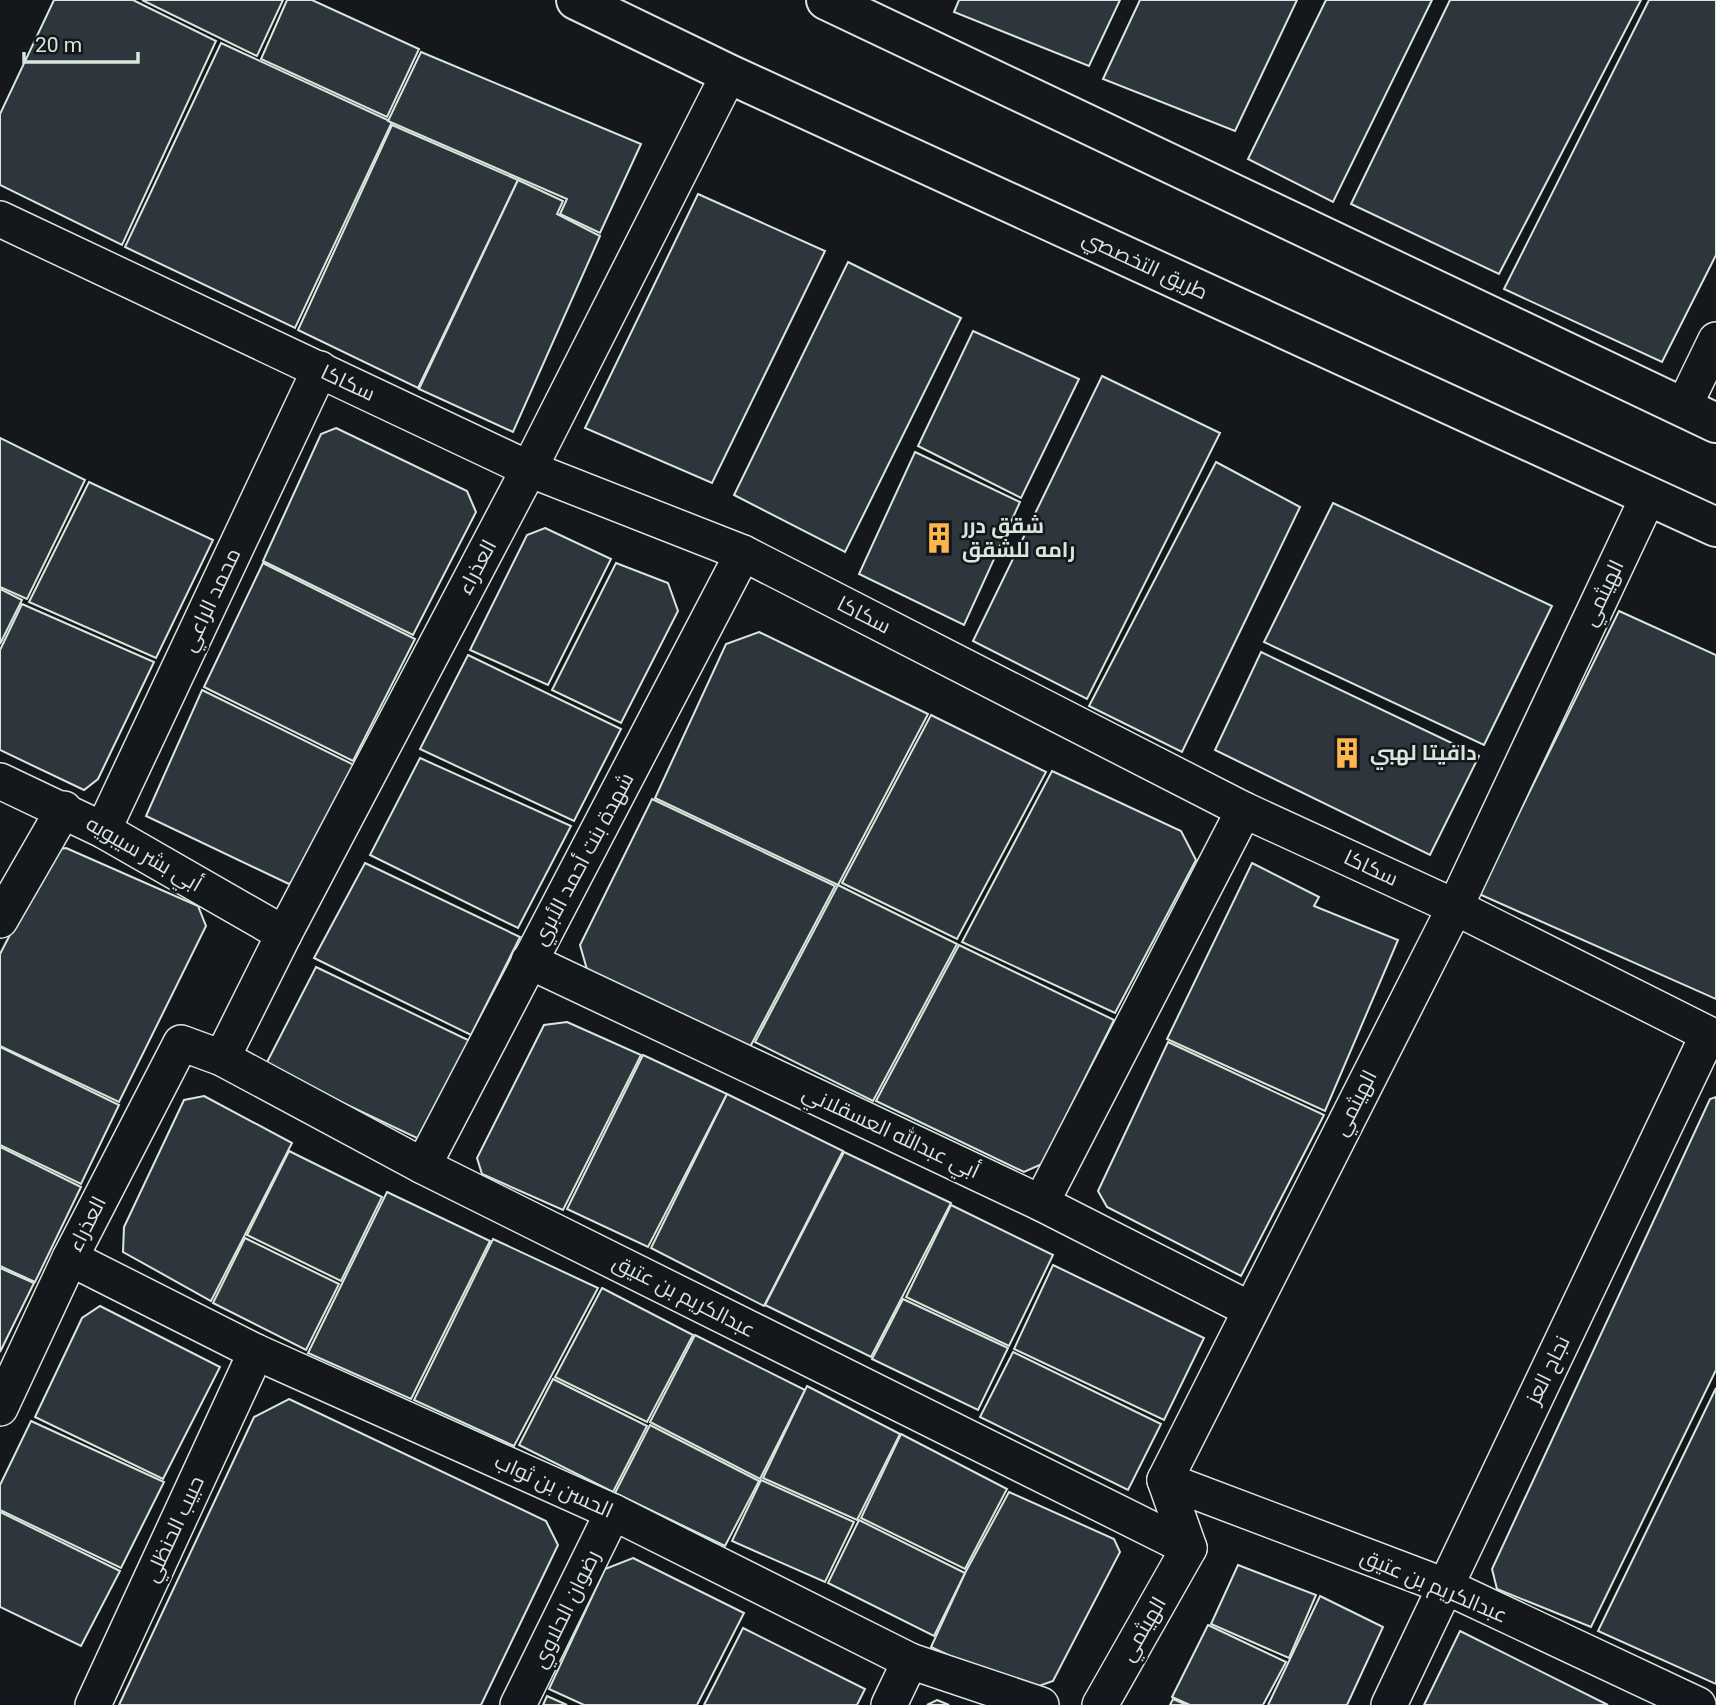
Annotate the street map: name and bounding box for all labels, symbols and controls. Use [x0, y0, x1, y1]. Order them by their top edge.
scale bar [24, 21, 138, 65]
text: 20 m [35, 33, 82, 57]
street label: طريق التخصصي [1077, 226, 1211, 307]
street label: سكاكا [317, 360, 379, 406]
place label: شقق درر رامه للشقق [961, 514, 1075, 563]
building icon: شقق درر رامه للشقق [922, 521, 956, 555]
street label: العذراء [453, 535, 501, 599]
street label: محمد الراعي [177, 545, 249, 657]
street label: الهيثمي [1577, 556, 1632, 632]
street label: سكاكا [833, 591, 895, 639]
building icon: دافيتا لهبي [1330, 736, 1364, 770]
place label: دافيتا لهبي [1370, 741, 1477, 770]
street label: شهدة بنت أحمد الأبري [526, 768, 642, 951]
street label: أبي بشر سيبويه [80, 810, 207, 900]
street label: سكاكا [1340, 845, 1402, 891]
street label: الهيثمي [1328, 1066, 1385, 1142]
street label: أبي عبدالله العسقلاني [797, 1079, 984, 1187]
street label: العذراء [63, 1192, 111, 1256]
street label: عبدالكريم بن عتيق [608, 1250, 759, 1344]
street label: نجاح العز [1521, 1332, 1577, 1410]
street label: الحسن بن ثواب [491, 1449, 617, 1524]
street label: حبيب الحنظلي [139, 1472, 213, 1588]
street label: عبدالكريم بن عتيق [1356, 1544, 1511, 1630]
street label: رضوان الحلاوي [527, 1546, 608, 1674]
street label: الهيثمي [1115, 1593, 1174, 1667]

